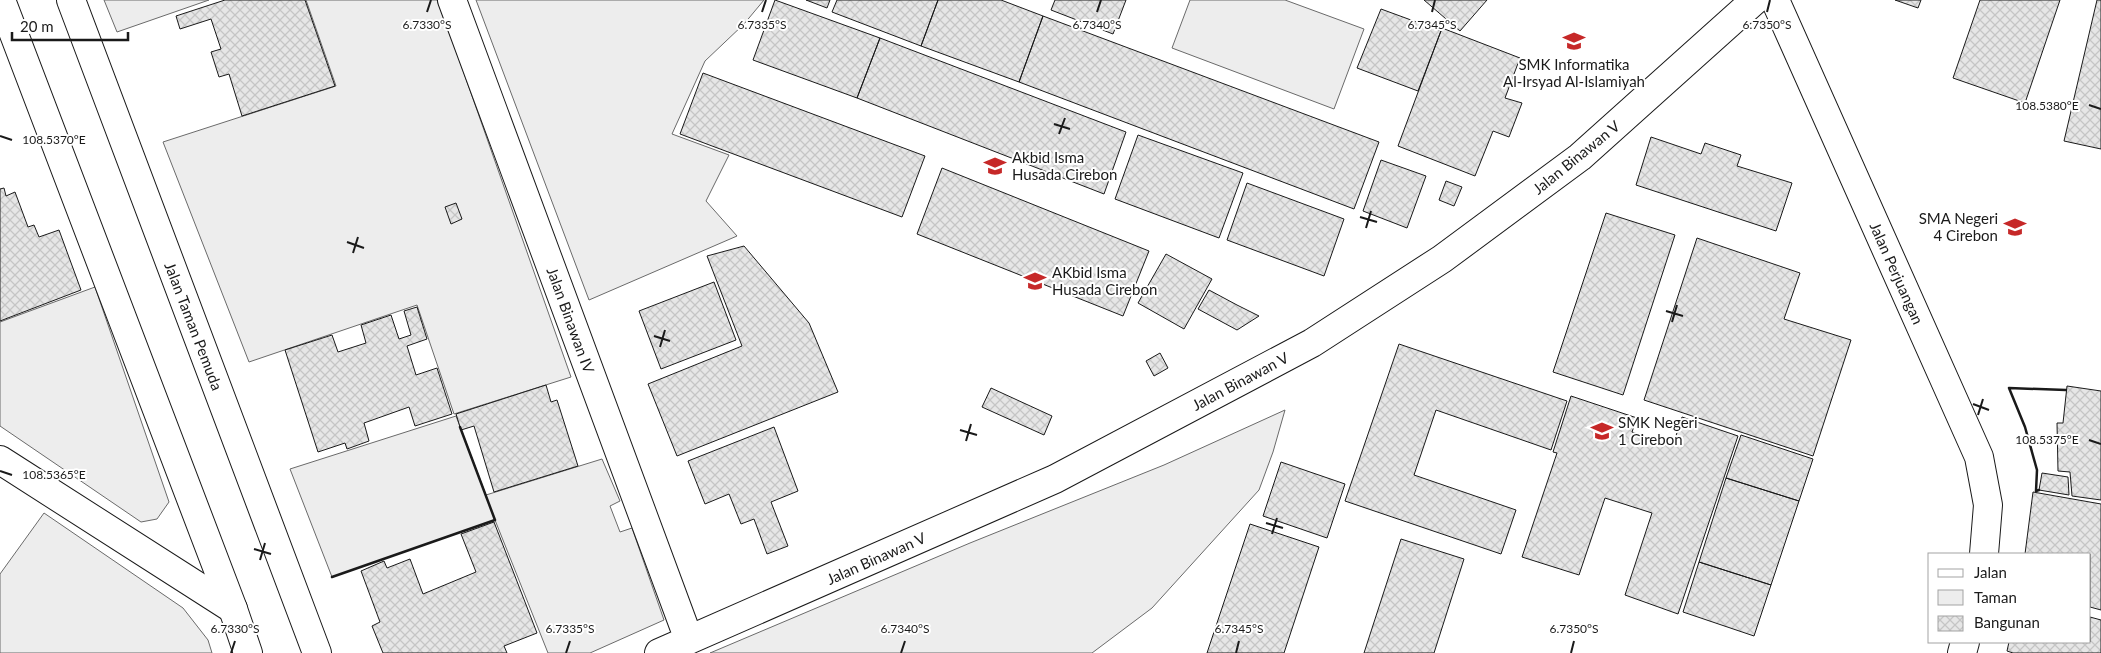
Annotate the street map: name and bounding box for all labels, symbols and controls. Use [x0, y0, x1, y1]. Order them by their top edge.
scale bar [12, 10, 129, 42]
text: 20 m [20, 17, 54, 35]
text: 6.7330°S [402, 17, 452, 32]
text: 6.7335°S [737, 17, 787, 32]
text: 6.7340°S [1072, 17, 1122, 32]
text: 6.7345°S [1407, 17, 1457, 32]
text: 6.7350°S [1742, 17, 1792, 32]
school or university icon: SMK Informatika Al-Irsyad Al-Islamiyah [1561, 28, 1587, 54]
place label: SMK Informatika Al-Irsyad Al-Islamiyah [1503, 55, 1645, 90]
text: 108.5380°E [2015, 98, 2079, 113]
street label: Jalan Binawan V [1529, 116, 1624, 198]
text: 108.5370°E [22, 132, 86, 147]
place label: Akbid Isma Husada Cirebon [1012, 148, 1117, 183]
school or university icon: Akbid Isma Husada Cirebon [982, 153, 1008, 179]
place label: SMA Negeri 4 Cirebon [1919, 209, 1998, 244]
school or university icon: SMA Negeri 4 Cirebon [2002, 214, 2028, 240]
street label: Jalan Perjuangan [1866, 219, 1928, 327]
street label: Jalan Taman Pemuda [161, 259, 227, 393]
place label: AKbid Isma Husada Cirebon [1052, 263, 1157, 298]
street label: Jalan Binawan IV [544, 265, 599, 376]
school or university icon: AKbid Isma Husada Cirebon [1022, 268, 1048, 294]
street label: Jalan Binawan V [1189, 348, 1292, 414]
place label: SMK Negeri 1 Cirebon [1618, 413, 1698, 448]
school or university icon: SMK Negeri 1 Cirebon [1589, 418, 1615, 444]
text: 108.5375°E [2015, 432, 2079, 447]
text: 108.5365°E [22, 467, 86, 482]
street label: Jalan Binawan V [824, 528, 929, 588]
legend [1928, 553, 2091, 643]
text: Jalan [1974, 563, 2007, 581]
text: Taman [1974, 588, 2017, 606]
text: Bangunan [1974, 613, 2040, 631]
text: 6.7330°S [210, 621, 260, 636]
text: 6.7335°S [545, 621, 595, 636]
text: 6.7340°S [880, 621, 930, 636]
text: 6.7345°S [1214, 621, 1264, 636]
text: 6.7350°S [1549, 621, 1599, 636]

